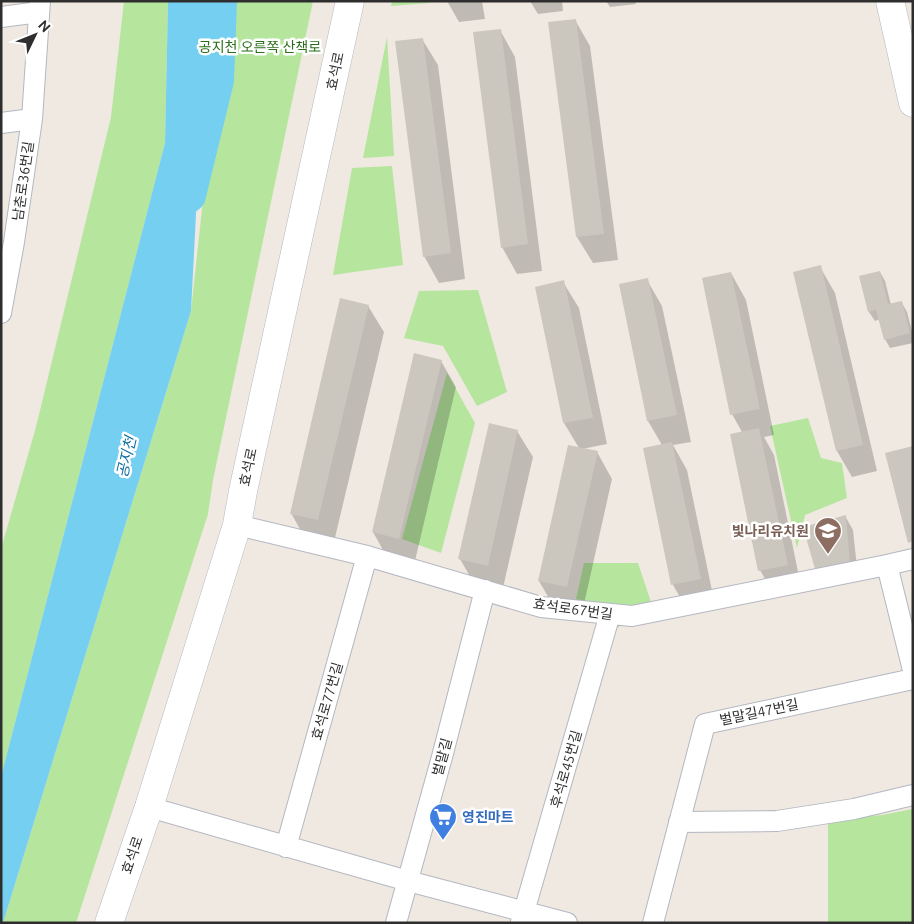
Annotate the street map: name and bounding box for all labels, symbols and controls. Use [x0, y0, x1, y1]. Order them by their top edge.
north arrow [10, 10, 60, 60]
text: N [35, 17, 54, 35]
park label: 공지천 오른쪽 산책로 [199, 39, 321, 55]
street label: 효석로 [323, 50, 347, 92]
street label: 남춘로36번길 [9, 140, 37, 222]
water label: 공지천 [113, 433, 139, 479]
street label: 효석로 [236, 446, 260, 488]
school or university icon: 빛나리유치원 [813, 516, 843, 555]
place label: 빛나리유치원 [732, 523, 809, 539]
street label: 효석로67번길 [532, 595, 614, 623]
street label: 효석로77번길 [308, 660, 346, 742]
street label: 벌말길47번길 [718, 696, 800, 728]
street label: 후석로45번길 [547, 728, 585, 810]
street label: 벌말길 [429, 736, 455, 778]
supermarket icon: 영진마트 [428, 802, 458, 841]
place label: 영진마트 [462, 809, 514, 825]
street label: 효석로 [118, 834, 146, 876]

